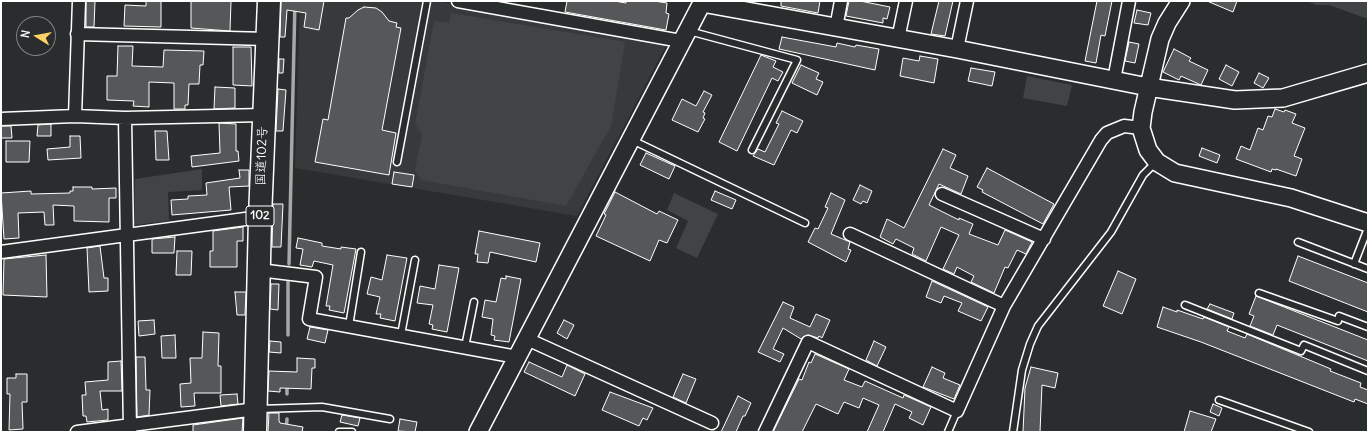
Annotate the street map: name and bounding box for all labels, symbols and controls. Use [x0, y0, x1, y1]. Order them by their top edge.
north arrow [16, 16, 56, 56]
text: N [18, 29, 33, 39]
street label: 国道102号 [253, 126, 271, 186]
road number: 102 [246, 206, 274, 226]

